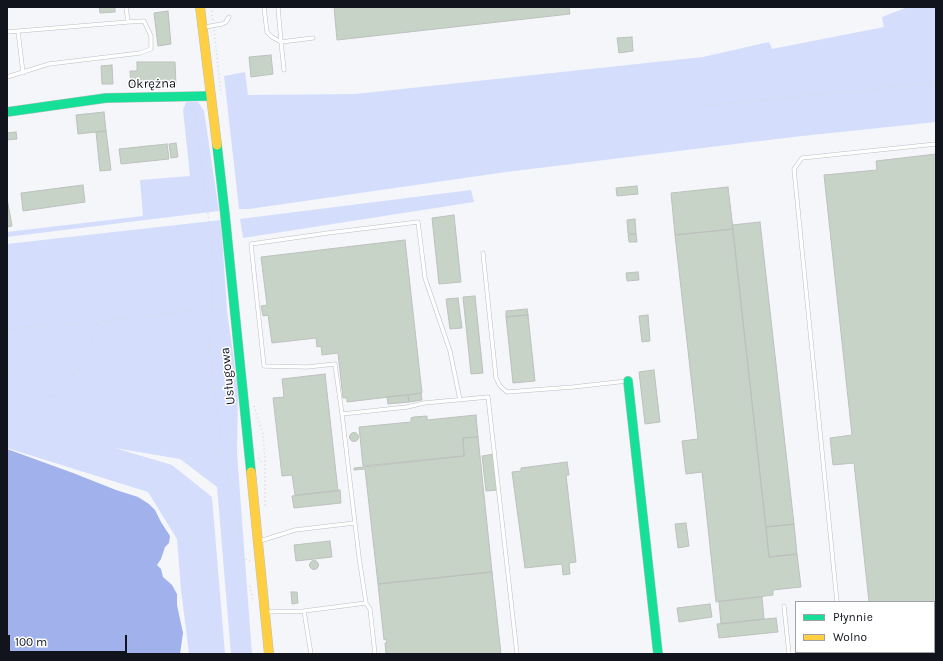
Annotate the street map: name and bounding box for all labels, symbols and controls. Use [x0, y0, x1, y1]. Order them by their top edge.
street label: Okrężna [128, 76, 176, 92]
street label: Usługowa [217, 346, 239, 406]
legend [795, 601, 935, 653]
text: Płynnie [833, 610, 873, 624]
scale bar [10, 627, 129, 653]
text: Wolno [833, 630, 867, 644]
text: 100 m [15, 635, 47, 649]

